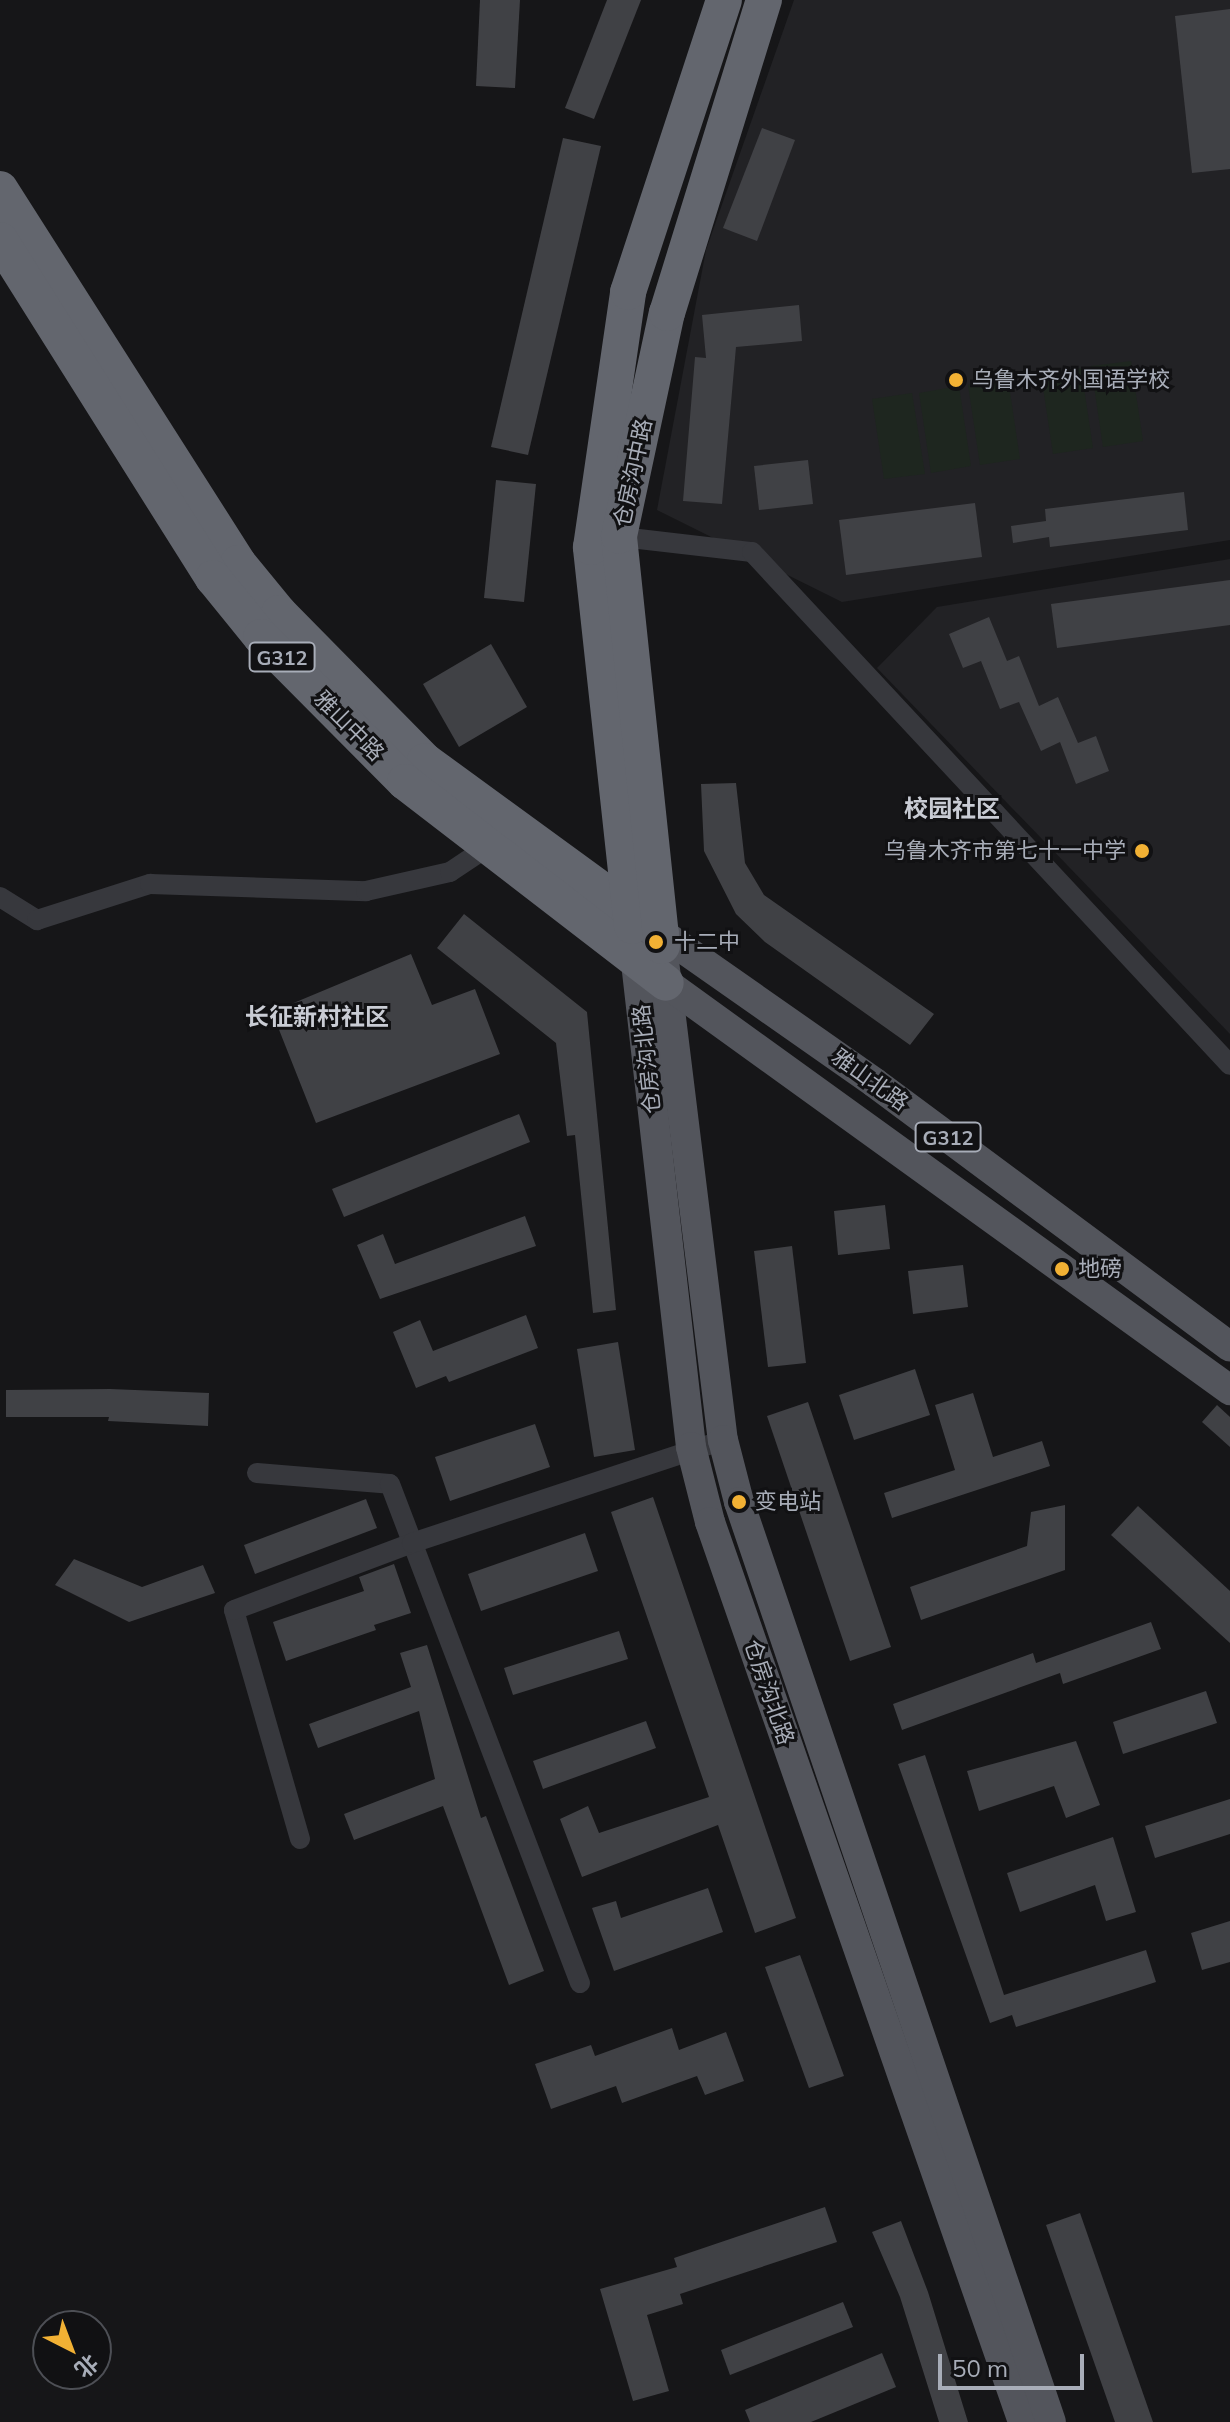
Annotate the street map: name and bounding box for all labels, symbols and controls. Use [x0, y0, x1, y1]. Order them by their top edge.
place label: 乌鲁木齐外国语学校 [972, 367, 1170, 393]
marker: 乌鲁木齐外国语学校 [947, 371, 965, 389]
street label: 仓房沟中路 [609, 416, 657, 530]
road number: G312 [248, 641, 316, 673]
street label: 雅山中路 [309, 686, 389, 766]
district label: 校园社区 [904, 795, 1000, 823]
place label: 乌鲁木齐市第七十一中学 [884, 838, 1126, 864]
marker: 乌鲁木齐市第七十一中学 [1133, 842, 1151, 860]
place label: 十二中 [674, 929, 740, 955]
marker: 十二中 [645, 931, 667, 953]
district label: 长征新村社区 [245, 1003, 389, 1031]
street label: 仓房沟北路 [628, 1003, 666, 1115]
street label: 雅山北路 [827, 1043, 913, 1117]
road number: G312 [914, 1121, 982, 1153]
place label: 地磅 [1078, 1256, 1122, 1282]
marker: 地磅 [1053, 1260, 1071, 1278]
place label: 变电站 [755, 1489, 821, 1515]
marker: 变电站 [730, 1493, 748, 1511]
street label: 仓房沟北路 [739, 1636, 799, 1748]
north arrow [32, 2310, 112, 2390]
scale bar [942, 2338, 1088, 2388]
text: 北 [69, 2349, 104, 2384]
text: 50 m [952, 2353, 1008, 2383]

